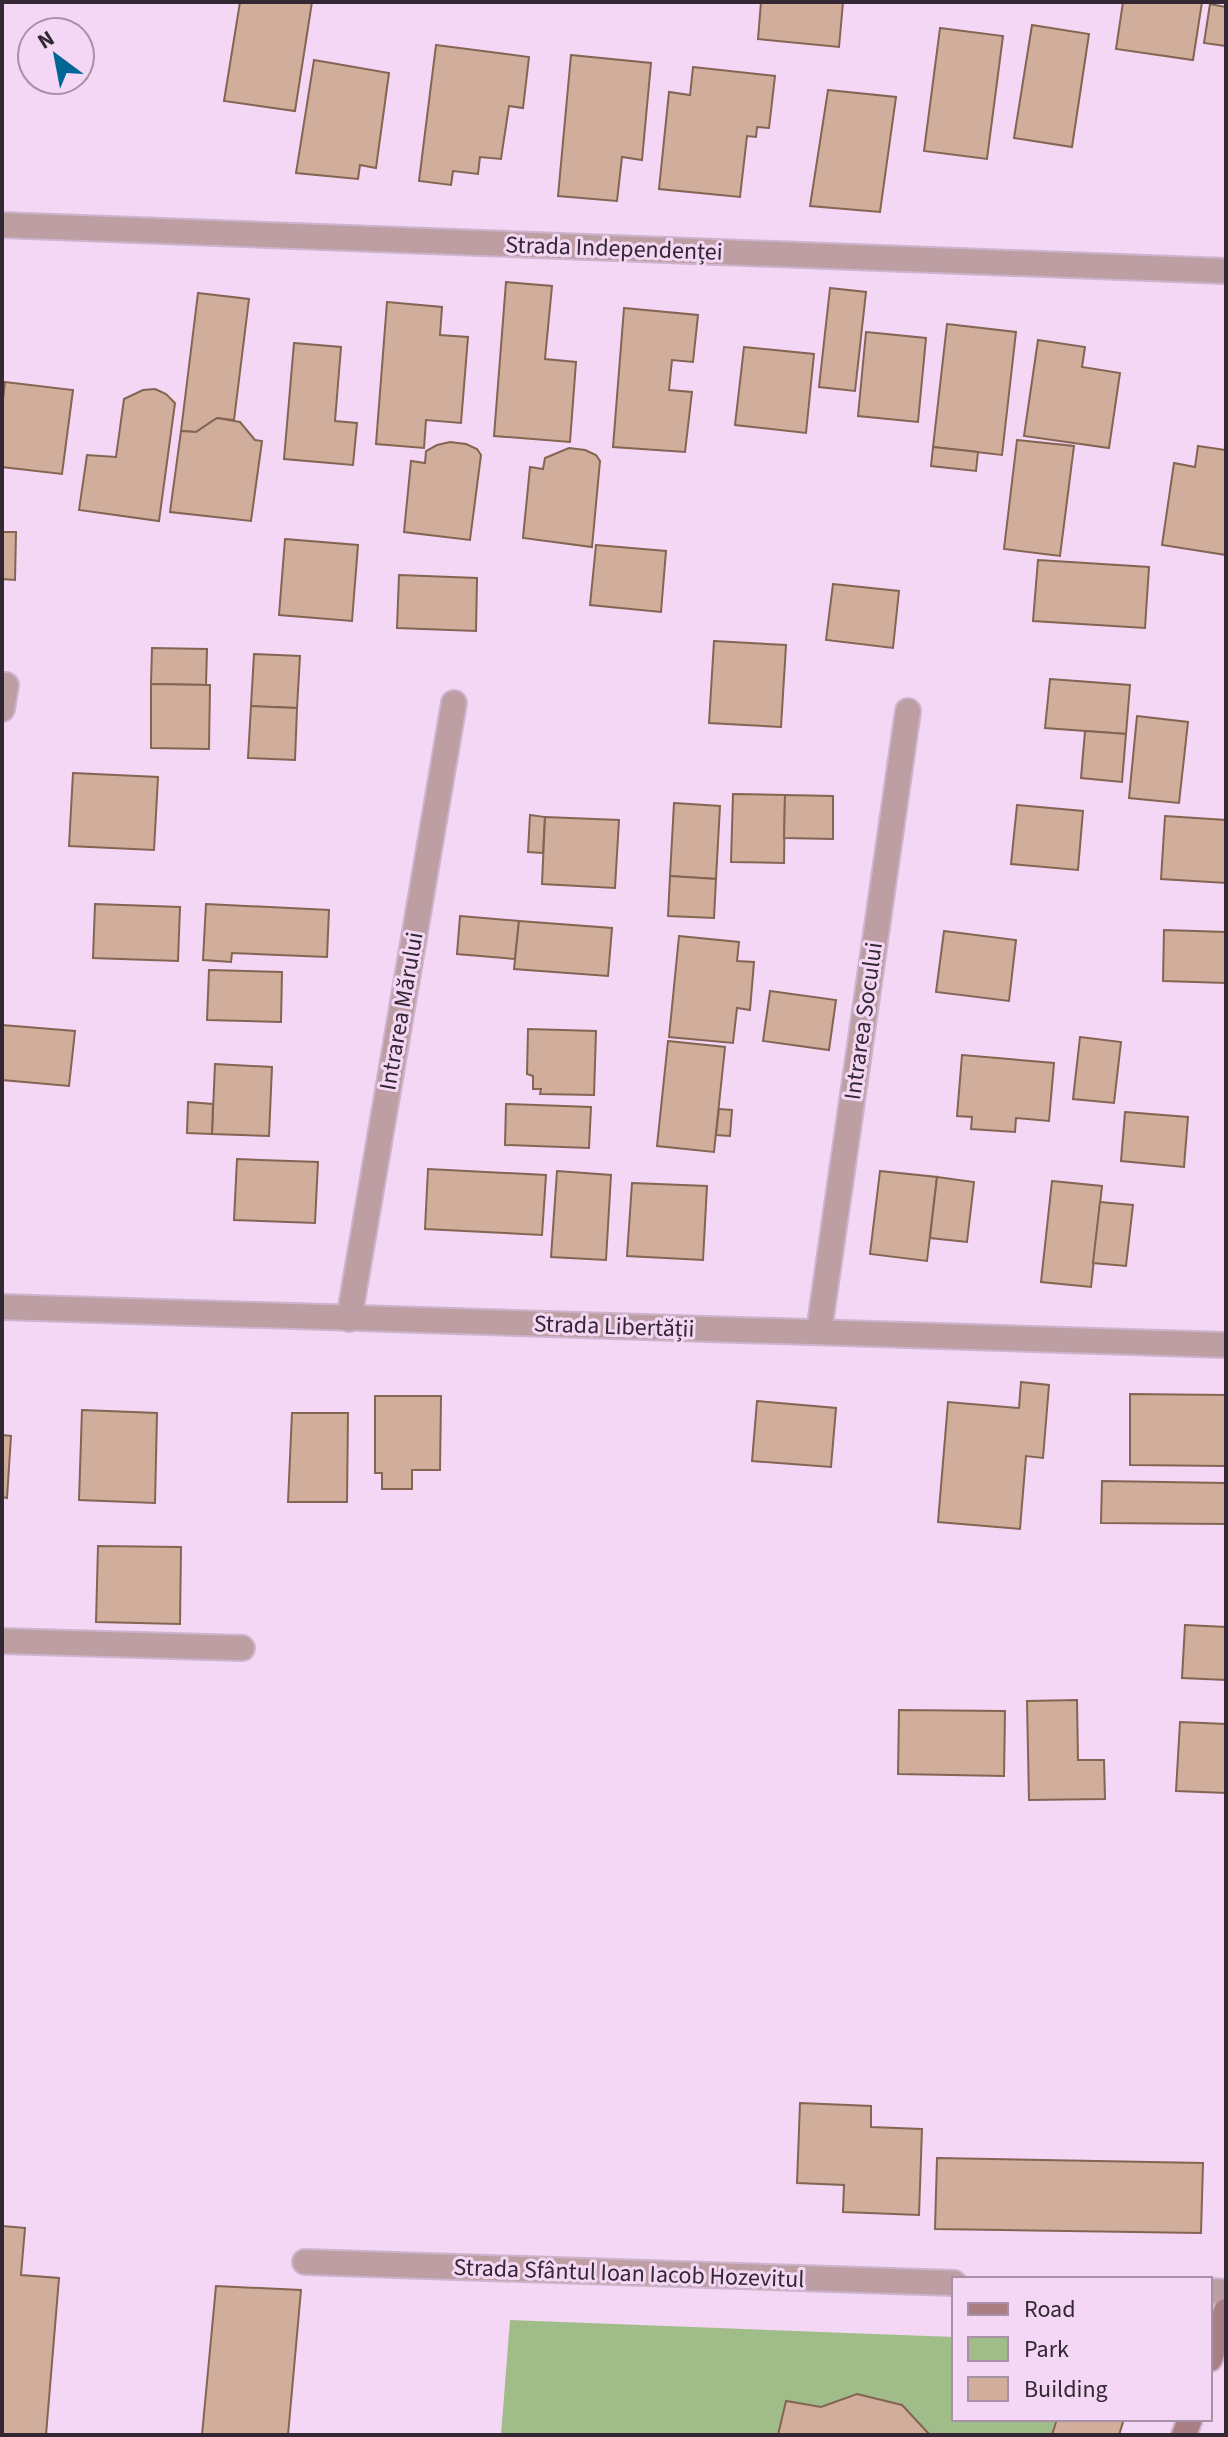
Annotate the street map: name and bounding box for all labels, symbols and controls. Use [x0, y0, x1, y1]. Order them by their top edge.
north arrow [16, 16, 96, 96]
text: N [31, 22, 61, 57]
street label: Strada Independenței [505, 227, 723, 270]
street label: Intrarea Mărului [370, 929, 433, 1093]
street label: Intrarea Socului [835, 940, 892, 1102]
street label: Strada Libertății [533, 1306, 695, 1347]
street label: Strada Sfântul Ioan Iacob Hozevitul [453, 2250, 805, 2297]
legend [952, 2277, 1212, 2421]
text: Road [1024, 2292, 1076, 2327]
text: Park [1024, 2332, 1069, 2367]
text: Building [1024, 2372, 1108, 2407]

